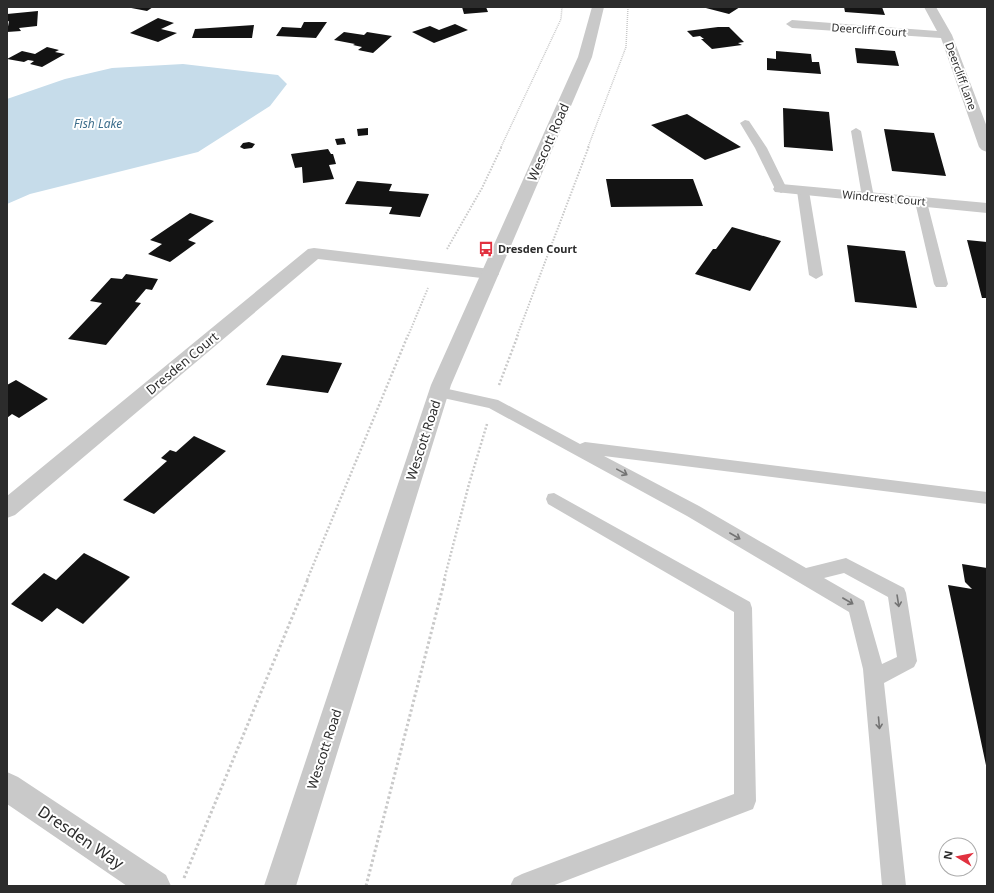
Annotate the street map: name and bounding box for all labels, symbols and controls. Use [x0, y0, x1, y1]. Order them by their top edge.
street label: Deercliff Court [831, 19, 907, 40]
street label: Deercliff Lane [942, 40, 981, 112]
street label: Wescott Road [523, 100, 573, 184]
water label: Fish Lake [74, 115, 122, 132]
street label: Windcrest Court [842, 186, 926, 209]
bus stop icon: Dresden Court [477, 240, 495, 258]
place label: Dresden Court [498, 241, 577, 256]
street label: Dresden Court [142, 327, 222, 399]
street label: Wescott Road [402, 398, 444, 482]
one-way arrow [616, 469, 628, 477]
one-way arrow [729, 532, 741, 540]
one-way arrow [894, 594, 902, 607]
one-way arrow [842, 598, 854, 606]
street label: Wescott Road [303, 707, 345, 791]
one-way arrow [875, 717, 882, 730]
street label: Dresden Way [34, 800, 129, 874]
north arrow [938, 837, 978, 877]
text: N [939, 849, 956, 861]

